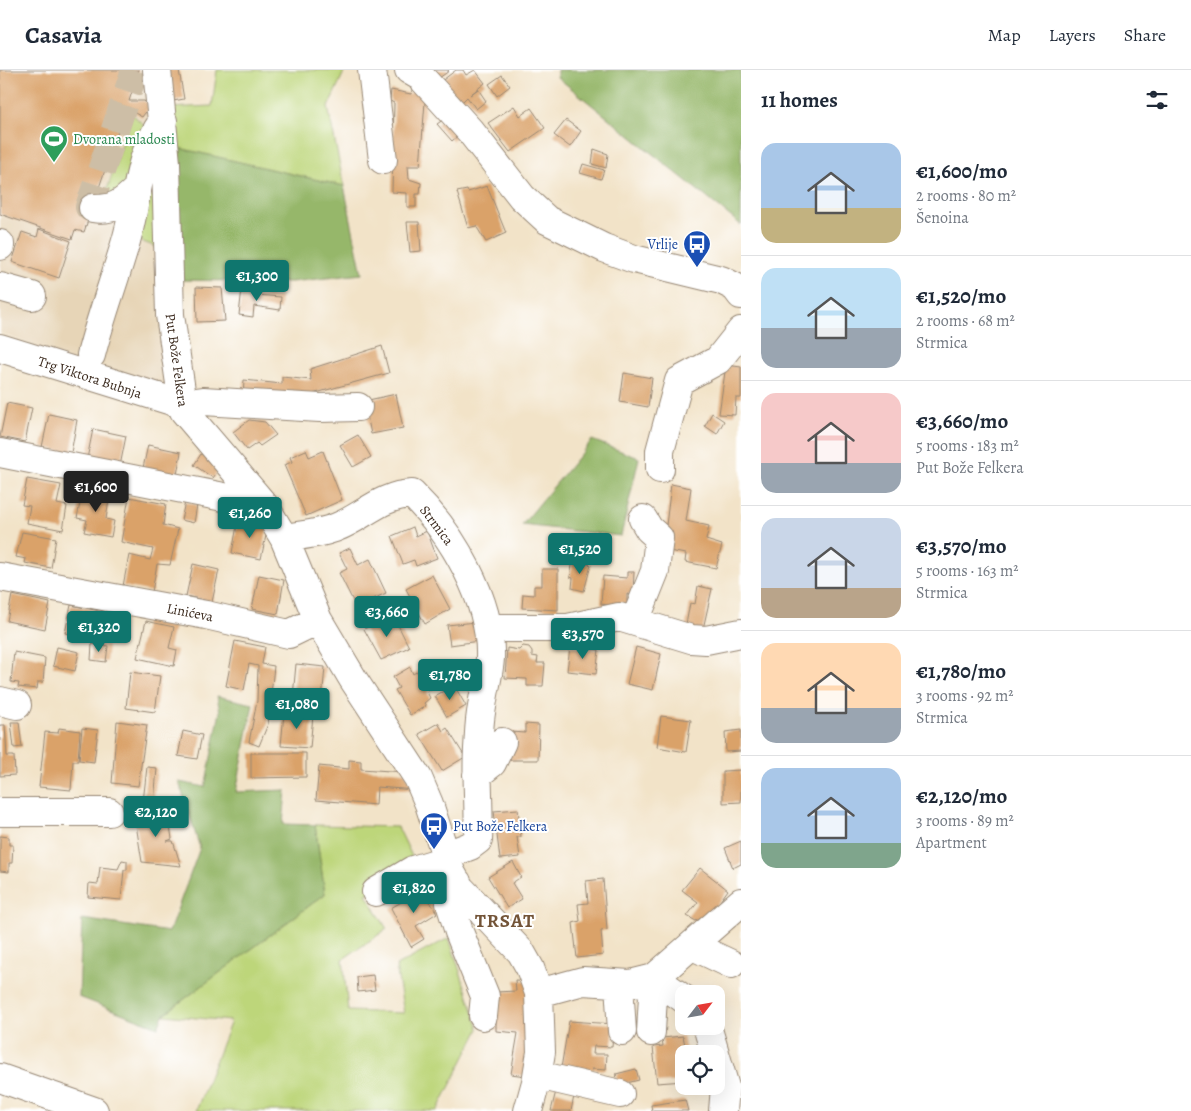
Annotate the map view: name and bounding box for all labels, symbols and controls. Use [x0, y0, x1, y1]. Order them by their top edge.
text: Casavia [25, 19, 102, 51]
text: Map [988, 23, 1021, 47]
text: Layers [1049, 23, 1096, 47]
text: Share [1124, 23, 1166, 47]
text: 11 homes [761, 86, 838, 114]
icon: filters [1143, 86, 1171, 114]
sports icon: Dvorana mladosti [39, 124, 69, 163]
place label: Dvorana mladosti [73, 130, 175, 149]
text: €1,600/mo [916, 157, 1008, 185]
icon: home [801, 163, 861, 223]
text: 2 rooms · 80 m² [916, 185, 1016, 207]
text: Šenoina [916, 207, 969, 229]
bus stop icon: Vrlije [682, 229, 712, 268]
place label: Vrlije [647, 235, 678, 254]
pin: €1,300 [216, 260, 298, 302]
text: €1,300 [236, 265, 278, 287]
text: €1,520/mo [916, 282, 1006, 310]
icon: home [801, 288, 861, 348]
text: 2 rooms · 68 m² [916, 310, 1015, 332]
street label: Put Bože Felkera [161, 312, 193, 409]
text: Strmica [916, 332, 968, 354]
street label: Trg Viktora Bubnja [36, 352, 145, 403]
text: €3,660/mo [916, 407, 1008, 435]
icon: home [801, 413, 861, 473]
text: 5 rooms · 183 m² [916, 435, 1019, 457]
text: Put Bože Felkera [916, 457, 1024, 479]
pin: €1,600 [55, 470, 137, 513]
text: €1,600 [75, 476, 117, 498]
pin: €1,260 [209, 496, 291, 539]
street label: Strmica [415, 501, 458, 549]
text: €1,260 [229, 502, 271, 524]
pin: €1,520 [539, 532, 621, 575]
text: €3,570/mo [916, 532, 1007, 560]
text: €1,520 [559, 538, 601, 560]
icon: home [801, 538, 861, 598]
text: 5 rooms · 163 m² [916, 560, 1018, 582]
text: Strmica [916, 582, 968, 604]
pin: €3,660 [346, 596, 428, 638]
street label: Linićeva [165, 599, 215, 626]
text: €3,660 [365, 601, 409, 623]
pin: €1,320 [58, 610, 140, 653]
text: €1,320 [78, 616, 120, 638]
pin: €3,570 [542, 618, 624, 660]
text: €3,570 [562, 623, 604, 645]
text: €1,780/mo [916, 657, 1006, 685]
pin: €1,780 [409, 658, 491, 701]
icon: home [801, 663, 861, 723]
text: €1,780 [429, 664, 471, 686]
text: 3 rooms · 92 m² [916, 685, 1014, 707]
pin: €1,080 [256, 688, 338, 730]
text: €1,080 [276, 693, 319, 715]
text: Strmica [916, 707, 968, 729]
text: €2,120/mo [916, 782, 1007, 810]
icon: home [801, 788, 861, 848]
pin: €2,120 [115, 796, 197, 838]
text: €2,120 [135, 801, 177, 823]
text: 3 rooms · 89 m² [916, 810, 1014, 832]
bus stop icon: Put Bože Felkera [419, 811, 449, 850]
place label: Put Bože Felkera [453, 817, 548, 836]
text: Apartment [916, 832, 987, 854]
pin: €1,820 [373, 872, 455, 914]
text: €1,820 [393, 877, 435, 899]
district label: TRSAT [475, 908, 535, 934]
north arrow [675, 985, 725, 1035]
map controls [675, 985, 725, 1095]
button: locate [675, 1045, 725, 1095]

